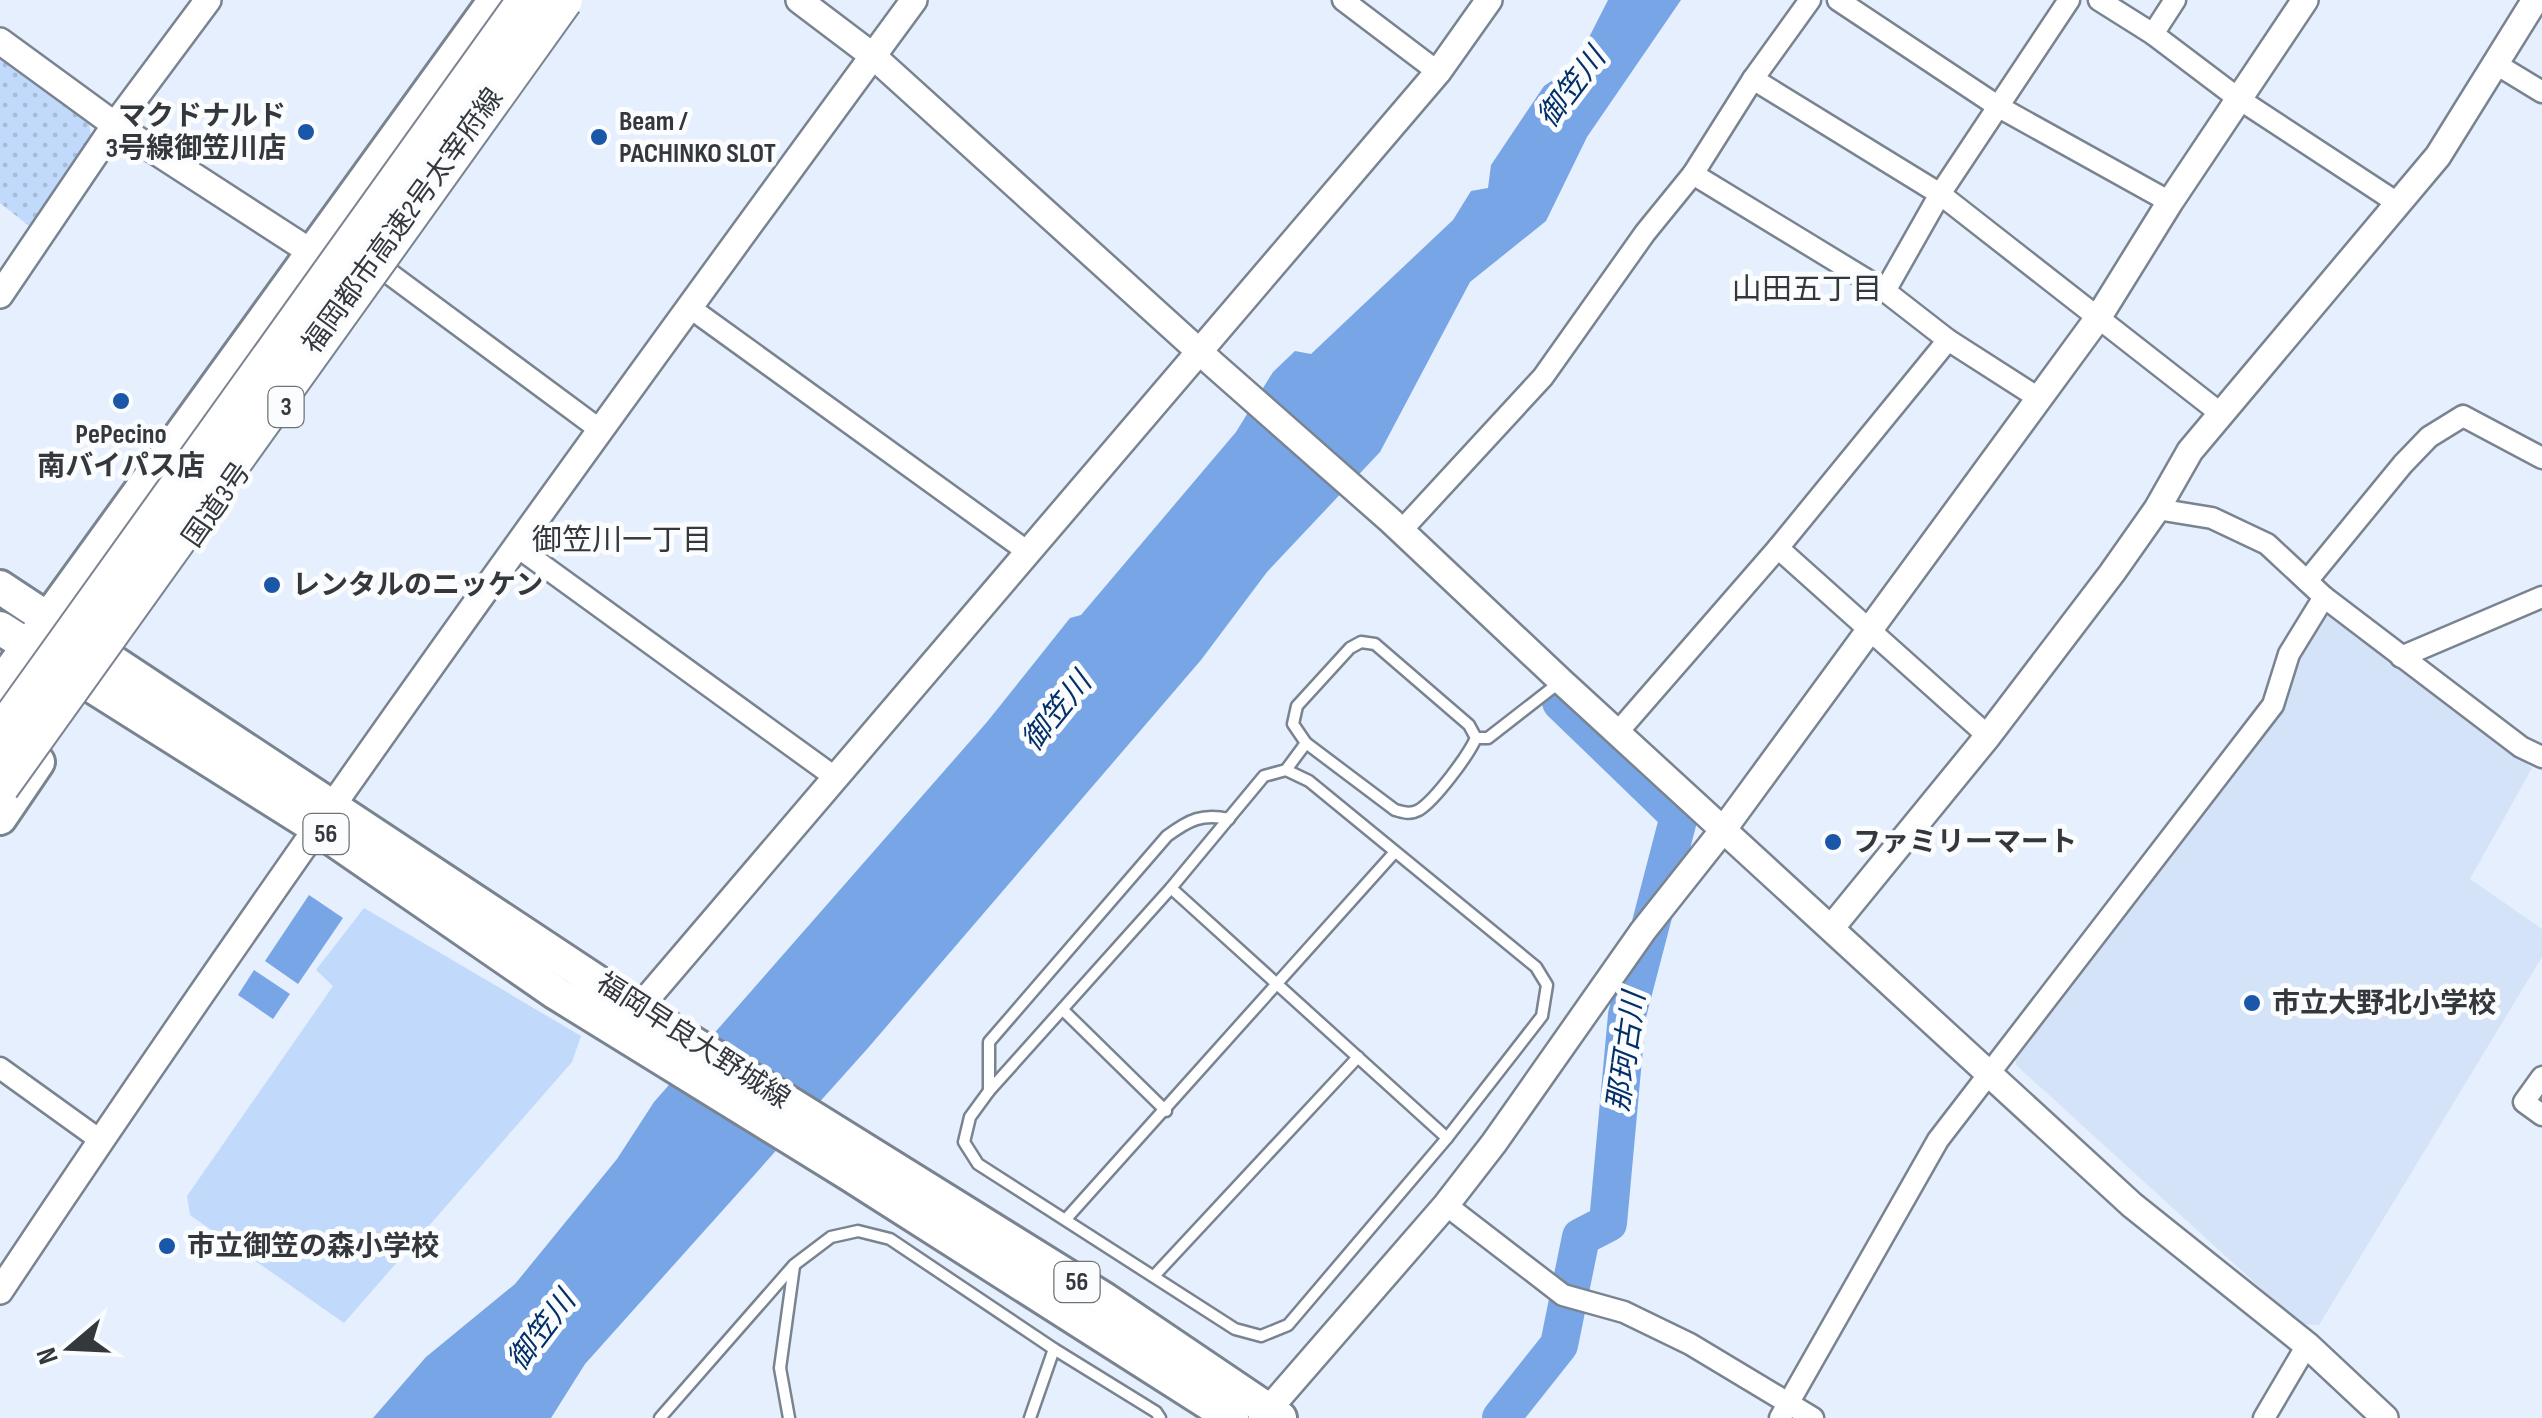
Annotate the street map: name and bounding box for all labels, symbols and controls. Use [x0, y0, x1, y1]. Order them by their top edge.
water label: 御笠川 [1531, 39, 1615, 135]
street label: 福岡都市高速2号太宰府線 [296, 82, 510, 360]
place label: マクドナルド 3号線御笠川店 [105, 100, 286, 165]
place label: Beam / PACHINKO SLOT [619, 105, 776, 170]
marker: マクドナルド 3号線御笠川店 [295, 121, 317, 143]
marker: Beam / PACHINKO SLOT [588, 126, 610, 148]
district label: 山田五丁目 [1732, 272, 1882, 308]
road number: 3 [268, 387, 304, 427]
marker: PePecino 南バイパス店 [110, 390, 132, 412]
place label: PePecino 南バイパス店 [37, 418, 205, 483]
street label: 国道3号 [176, 456, 258, 554]
district label: 御笠川一丁目 [532, 523, 712, 559]
place label: レンタルのニッケン [292, 569, 543, 602]
marker: レンタルのニッケン [261, 574, 283, 596]
water label: 御笠川 [1015, 663, 1101, 758]
road number: 56 [304, 814, 348, 854]
place label: ファミリーマート [1853, 826, 2077, 859]
marker: ファミリーマート [1822, 831, 1844, 853]
street label: 福岡早良大野城線 [590, 966, 796, 1116]
water label: 那珂古川 [1601, 987, 1654, 1114]
place label: 市立大野北小学校 [2272, 987, 2496, 1020]
marker: 市立大野北小学校 [2241, 992, 2263, 1014]
place label: 市立御笠の森小学校 [187, 1230, 439, 1263]
marker: 市立御笠の森小学校 [156, 1235, 178, 1257]
road number: 56 [1054, 1262, 1100, 1302]
water label: 御笠川 [501, 1282, 585, 1378]
north arrow [20, 1298, 120, 1398]
text: N [30, 1343, 66, 1368]

